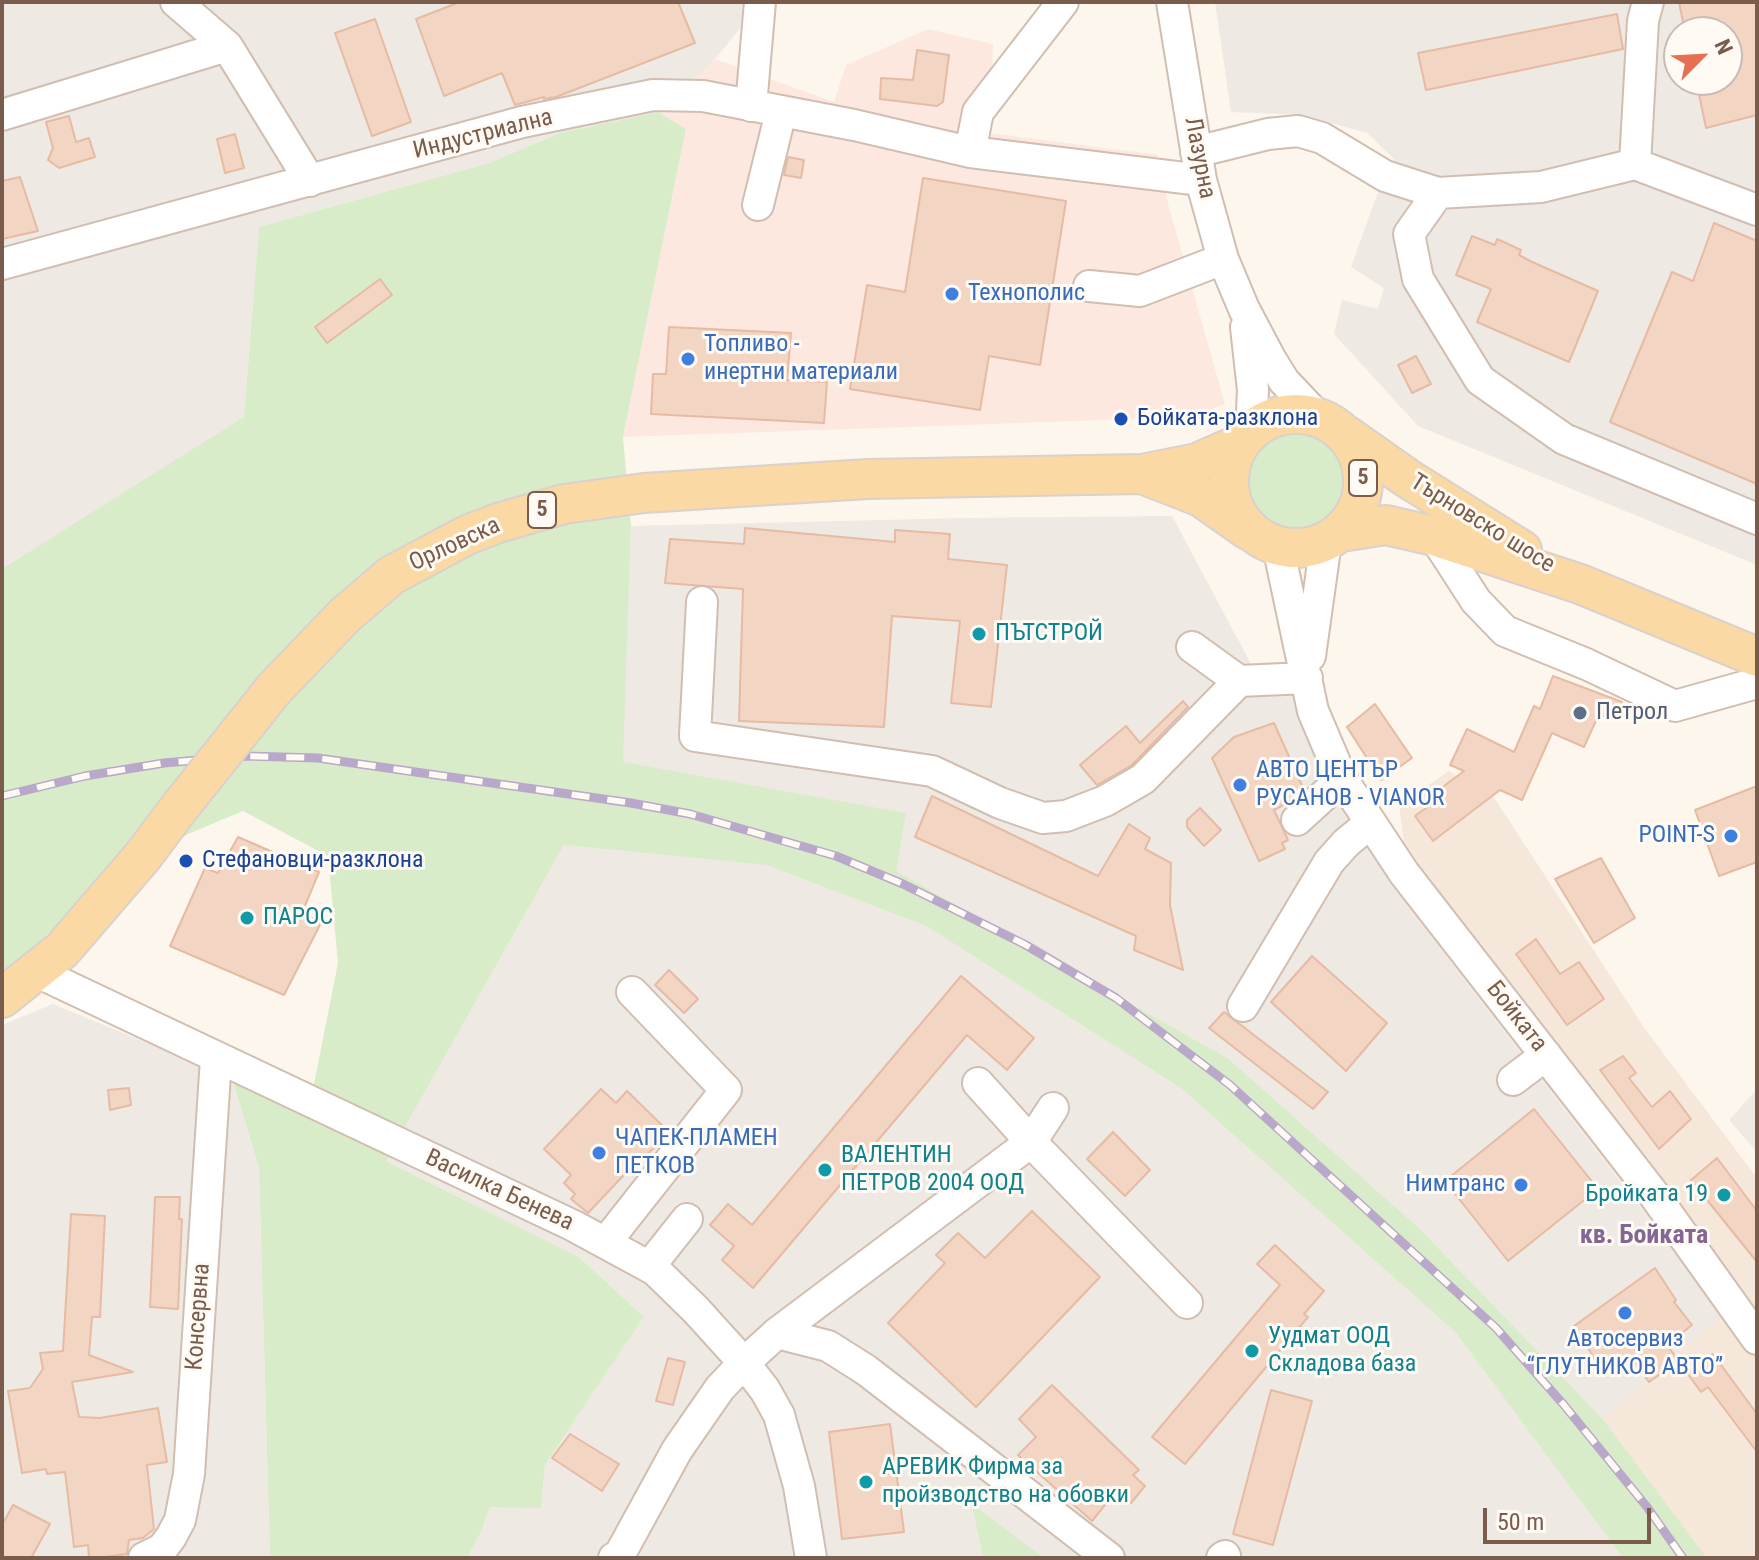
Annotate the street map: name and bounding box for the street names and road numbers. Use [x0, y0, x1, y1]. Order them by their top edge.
street label: Индустриална [410, 104, 556, 166]
street label: Лазурна [1177, 115, 1221, 201]
road number: 5 [1349, 460, 1377, 496]
street label: Търновско шосе [1404, 468, 1560, 580]
road number: 5 [528, 492, 556, 528]
street label: Орловска [405, 512, 505, 578]
street label: Бойката [1479, 976, 1553, 1058]
street label: Василка Бенева [420, 1144, 578, 1238]
street label: Консервна [181, 1262, 217, 1372]

